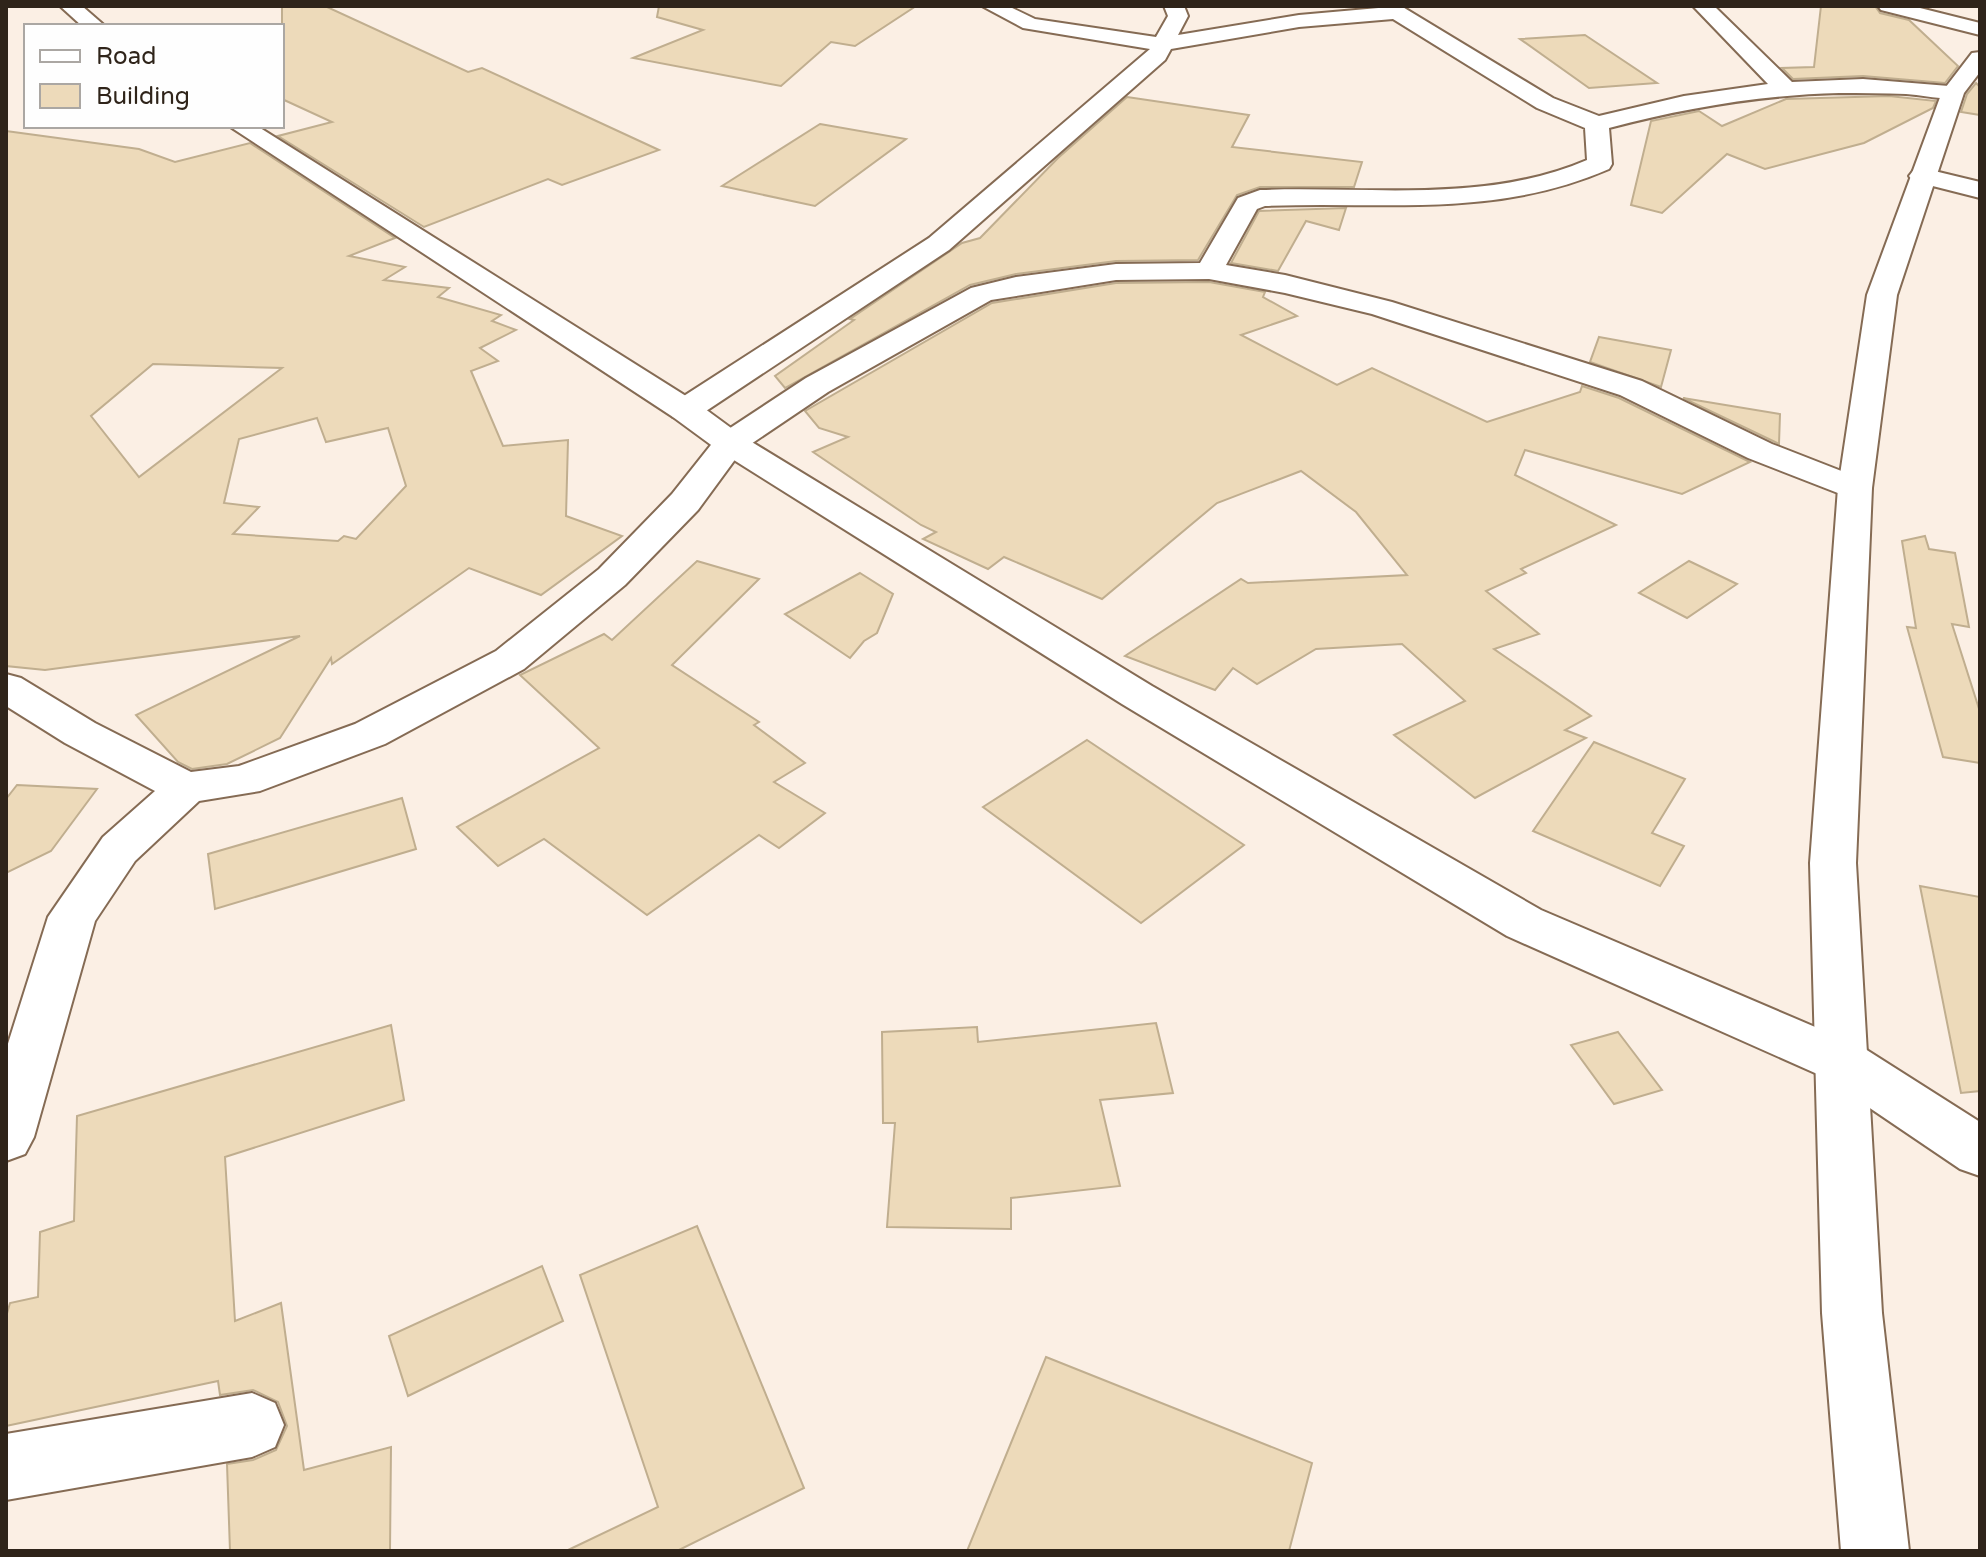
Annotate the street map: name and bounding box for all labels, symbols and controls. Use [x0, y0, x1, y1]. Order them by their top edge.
legend [24, 24, 284, 128]
text: Road [96, 42, 156, 71]
text: Building [96, 82, 190, 111]

